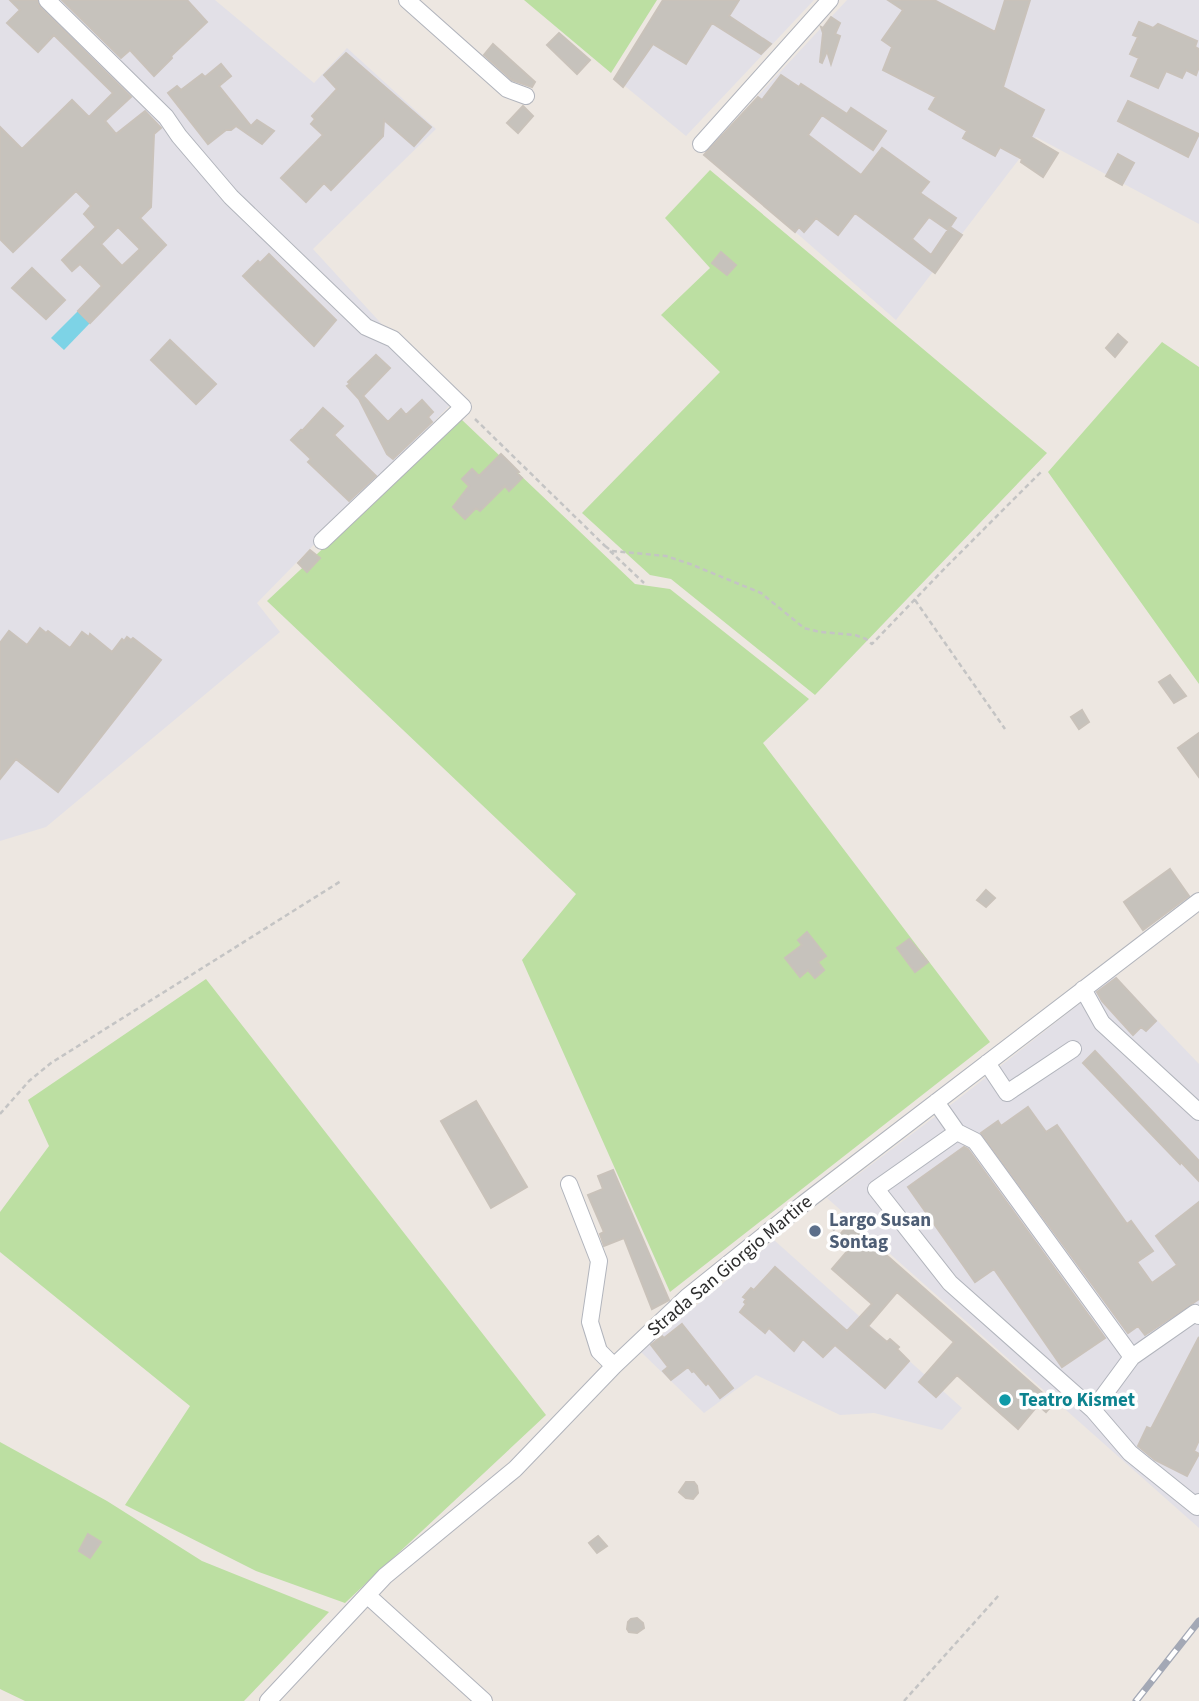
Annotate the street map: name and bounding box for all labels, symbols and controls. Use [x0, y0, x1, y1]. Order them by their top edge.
street label: Strada San Giorgio Martire [642, 1189, 818, 1343]
place label: Largo Susan Sontag [829, 1207, 931, 1256]
marker: Largo Susan Sontag [807, 1223, 823, 1239]
place label: Teatro Kismet [1019, 1387, 1135, 1414]
marker: Teatro Kismet [997, 1392, 1013, 1408]

